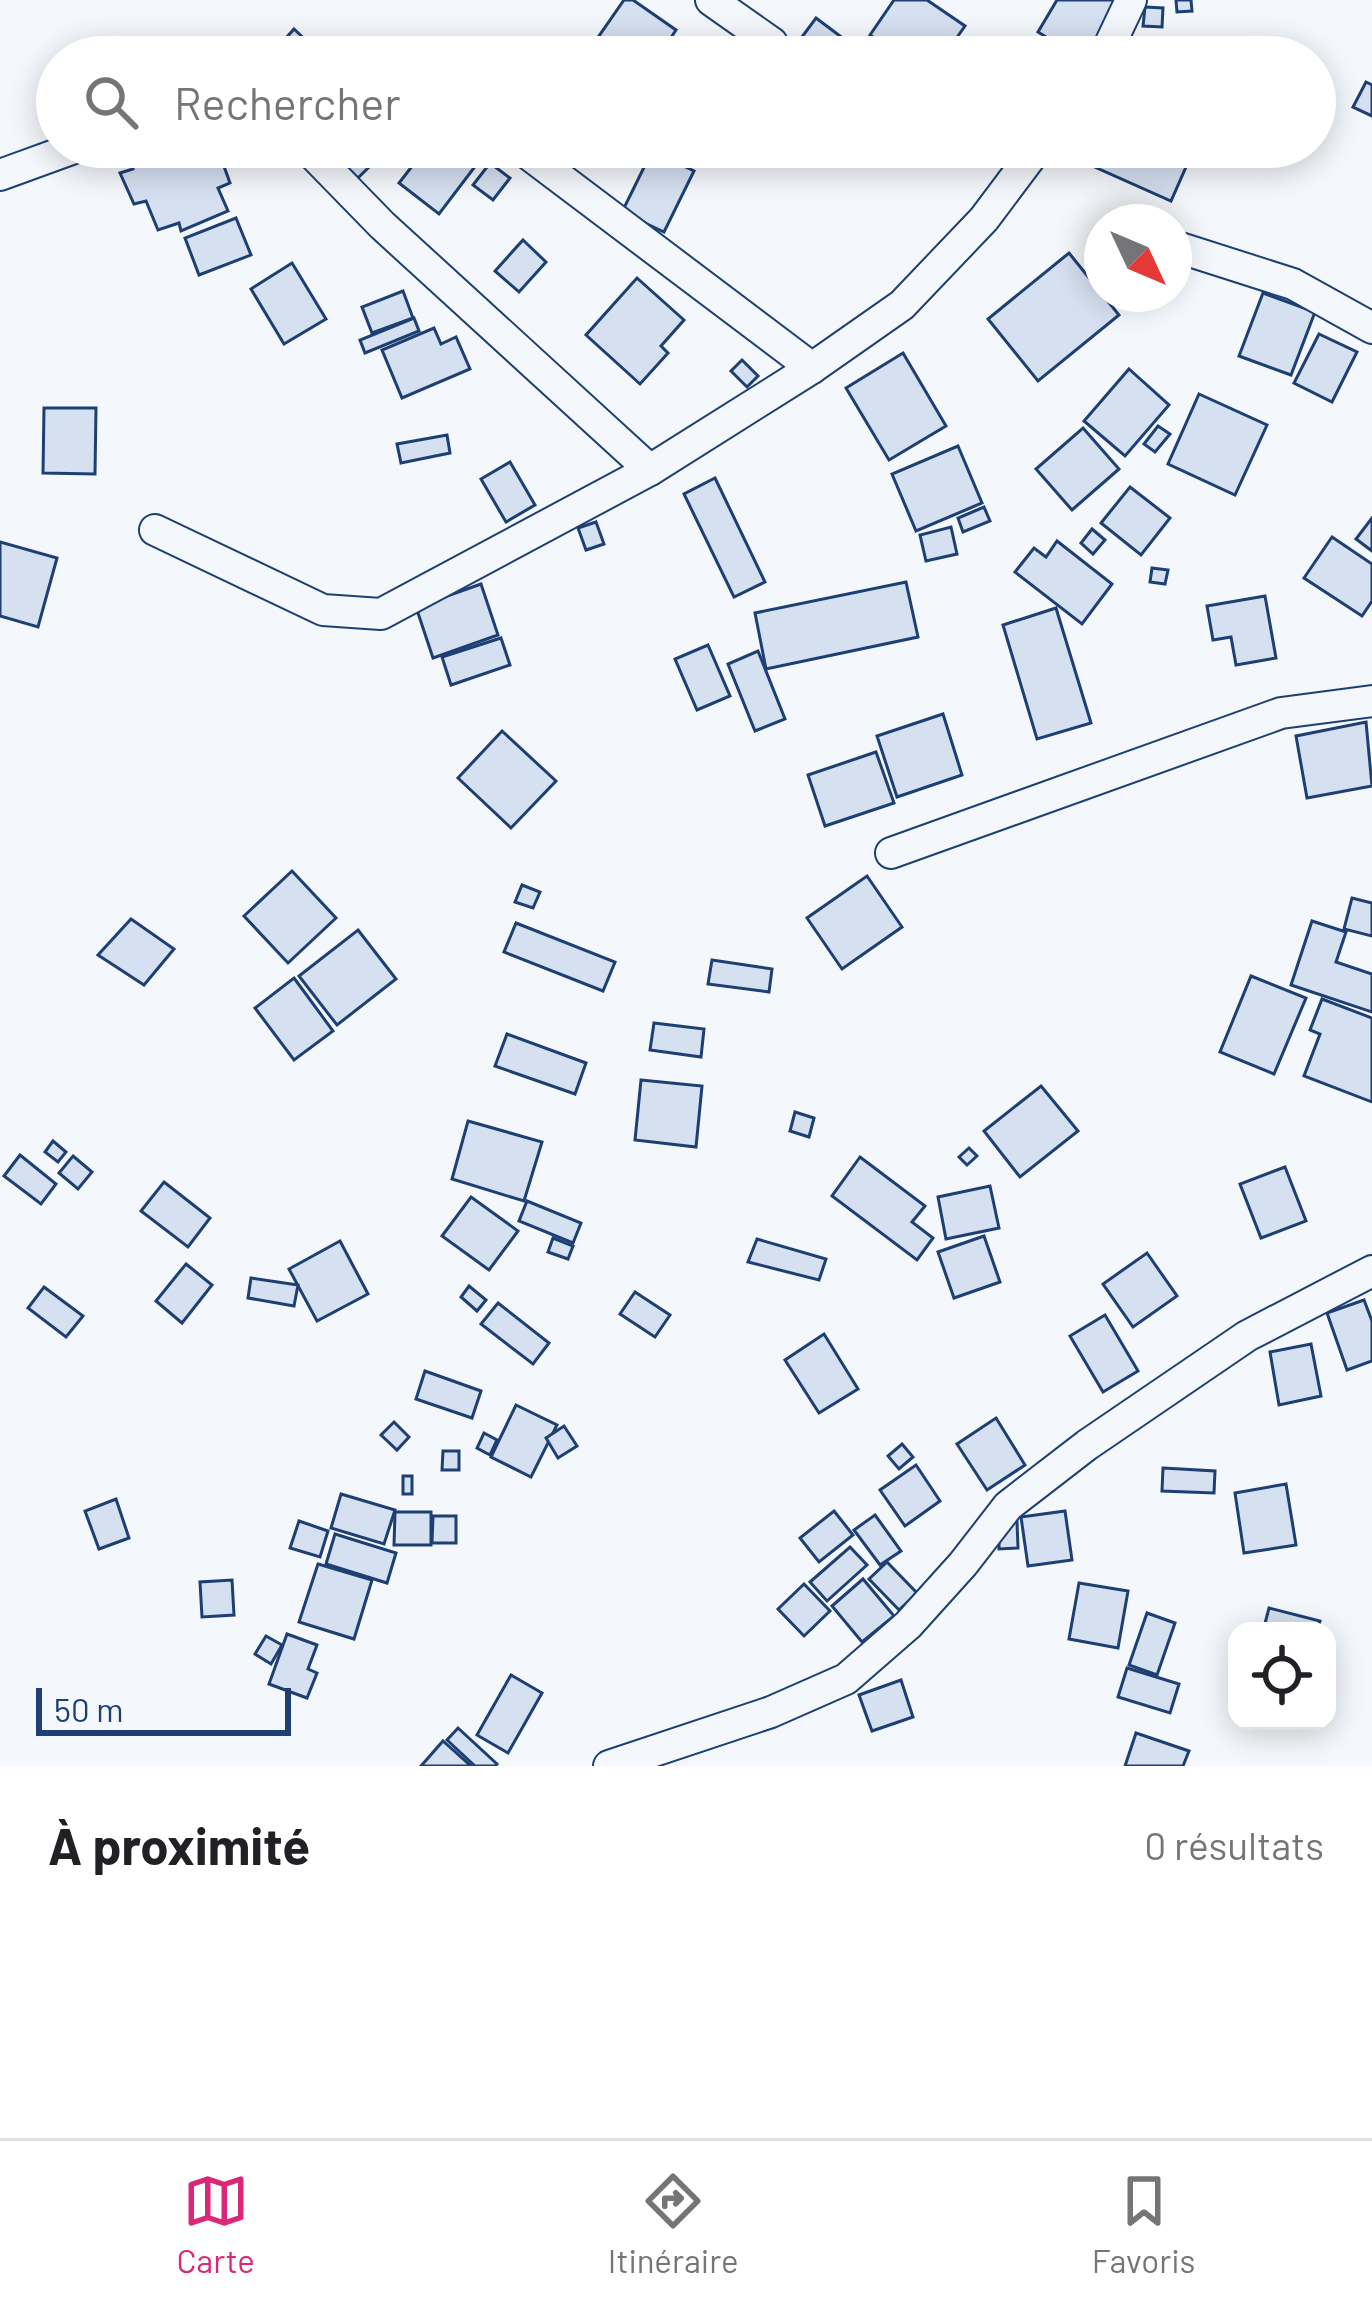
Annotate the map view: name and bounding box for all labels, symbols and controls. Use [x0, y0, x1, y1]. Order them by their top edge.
search box [36, 36, 1336, 168]
icon: search [78, 69, 144, 135]
text: Rechercher [174, 75, 401, 129]
north arrow [1084, 204, 1192, 312]
map controls [1228, 1622, 1336, 1730]
button: locate [1228, 1622, 1336, 1730]
scale bar [36, 1682, 291, 1735]
text: 50 m [54, 1689, 124, 1729]
text: À proximité [48, 1814, 310, 1875]
text: 0 résultats [1144, 1821, 1324, 1868]
tab: Carte [177, 2168, 255, 2280]
tab: Itinéraire [608, 2168, 739, 2280]
tab: Favoris [1092, 2168, 1195, 2280]

